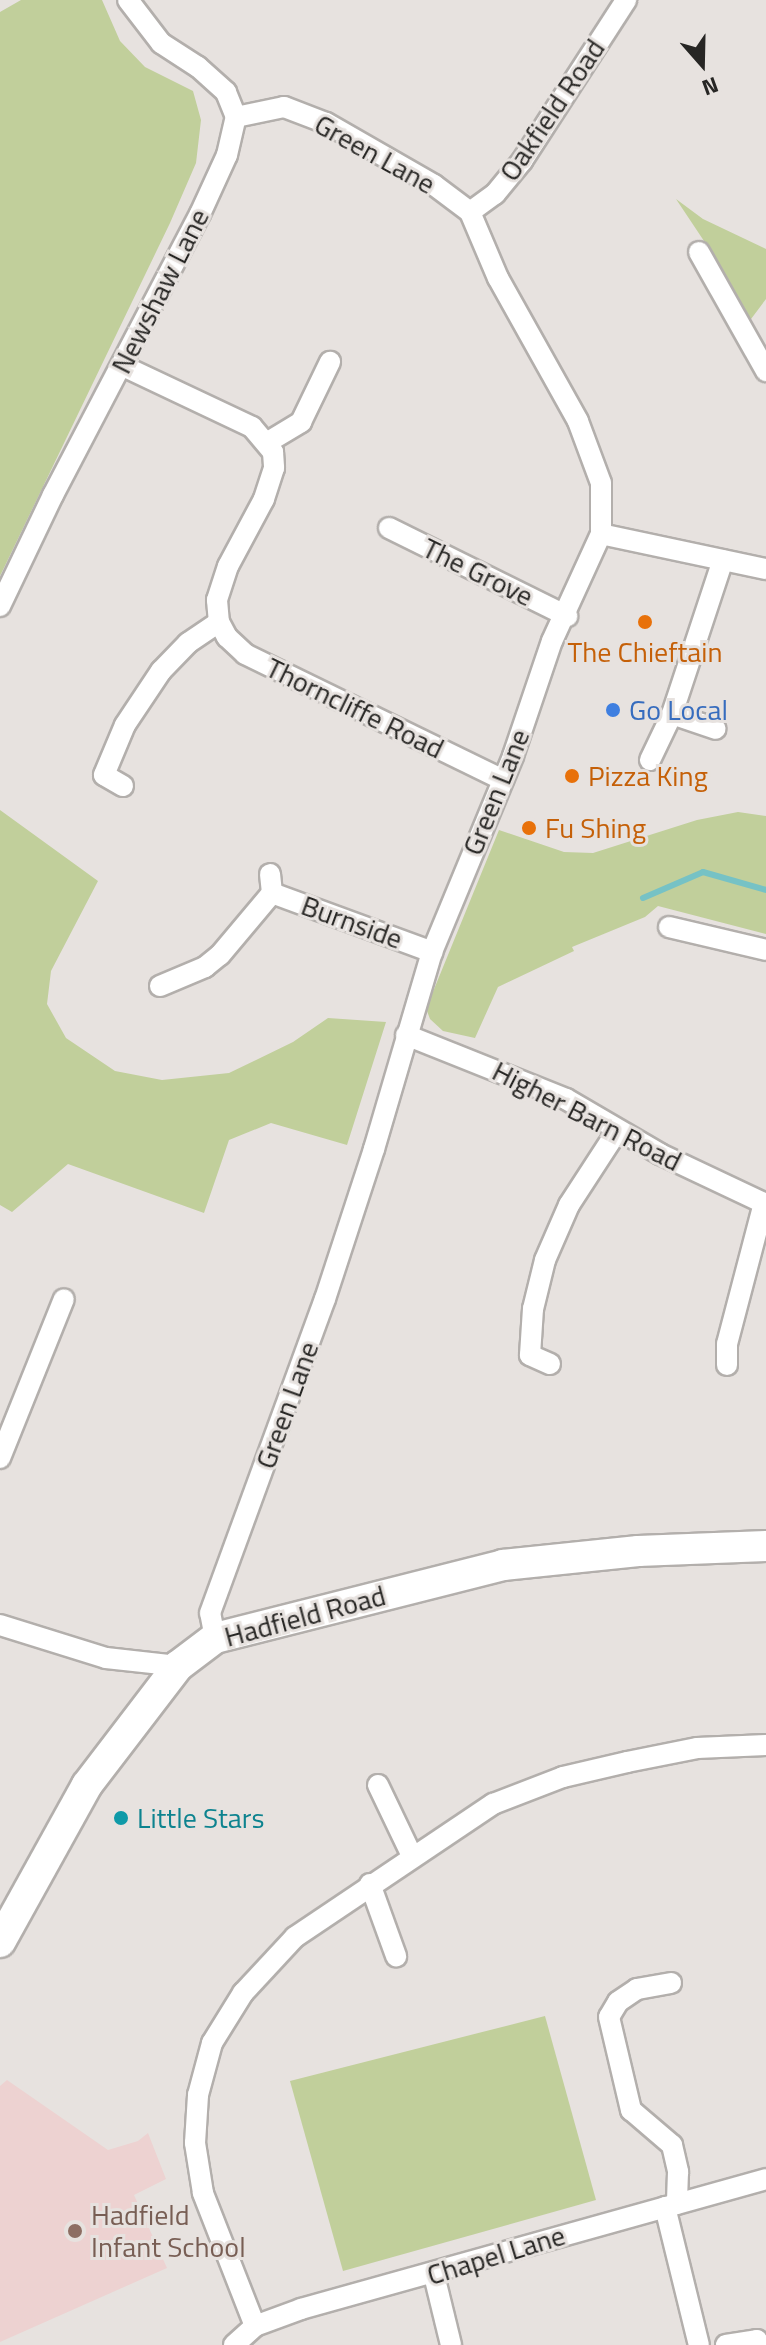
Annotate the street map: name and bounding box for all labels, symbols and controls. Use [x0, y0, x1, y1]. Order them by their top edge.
north arrow [662, 24, 742, 104]
street label: Oakfield Road [492, 33, 612, 187]
text: N [697, 68, 723, 105]
street label: Green Lane [309, 107, 441, 201]
street label: Newshaw Lane [104, 203, 216, 379]
street label: The Grove [417, 531, 539, 613]
marker: The Chieftain [636, 613, 654, 631]
place label: The Chieftain [568, 635, 722, 669]
street label: Thorncliffe Road [261, 651, 449, 765]
place label: Go Local [629, 693, 728, 727]
marker: Go Local [604, 701, 622, 719]
street label: Green Lane [456, 724, 536, 860]
place label: Pizza King [588, 759, 708, 793]
marker: Pizza King [563, 767, 581, 785]
place label: Fu Shing [545, 811, 646, 845]
marker: Fu Shing [520, 819, 538, 837]
street label: Burnside [297, 888, 407, 956]
street label: Higher Barn Road [487, 1054, 687, 1178]
street label: Green Lane [249, 1337, 325, 1473]
street label: Hadfield Road [221, 1578, 389, 1654]
place label: Little Stars [137, 1801, 264, 1835]
marker: Little Stars [112, 1809, 130, 1827]
place label: Hadfield Infant School [91, 2198, 246, 2264]
street label: Chapel Lane [423, 2218, 569, 2292]
marker: Hadfield Infant School [66, 2222, 84, 2240]

